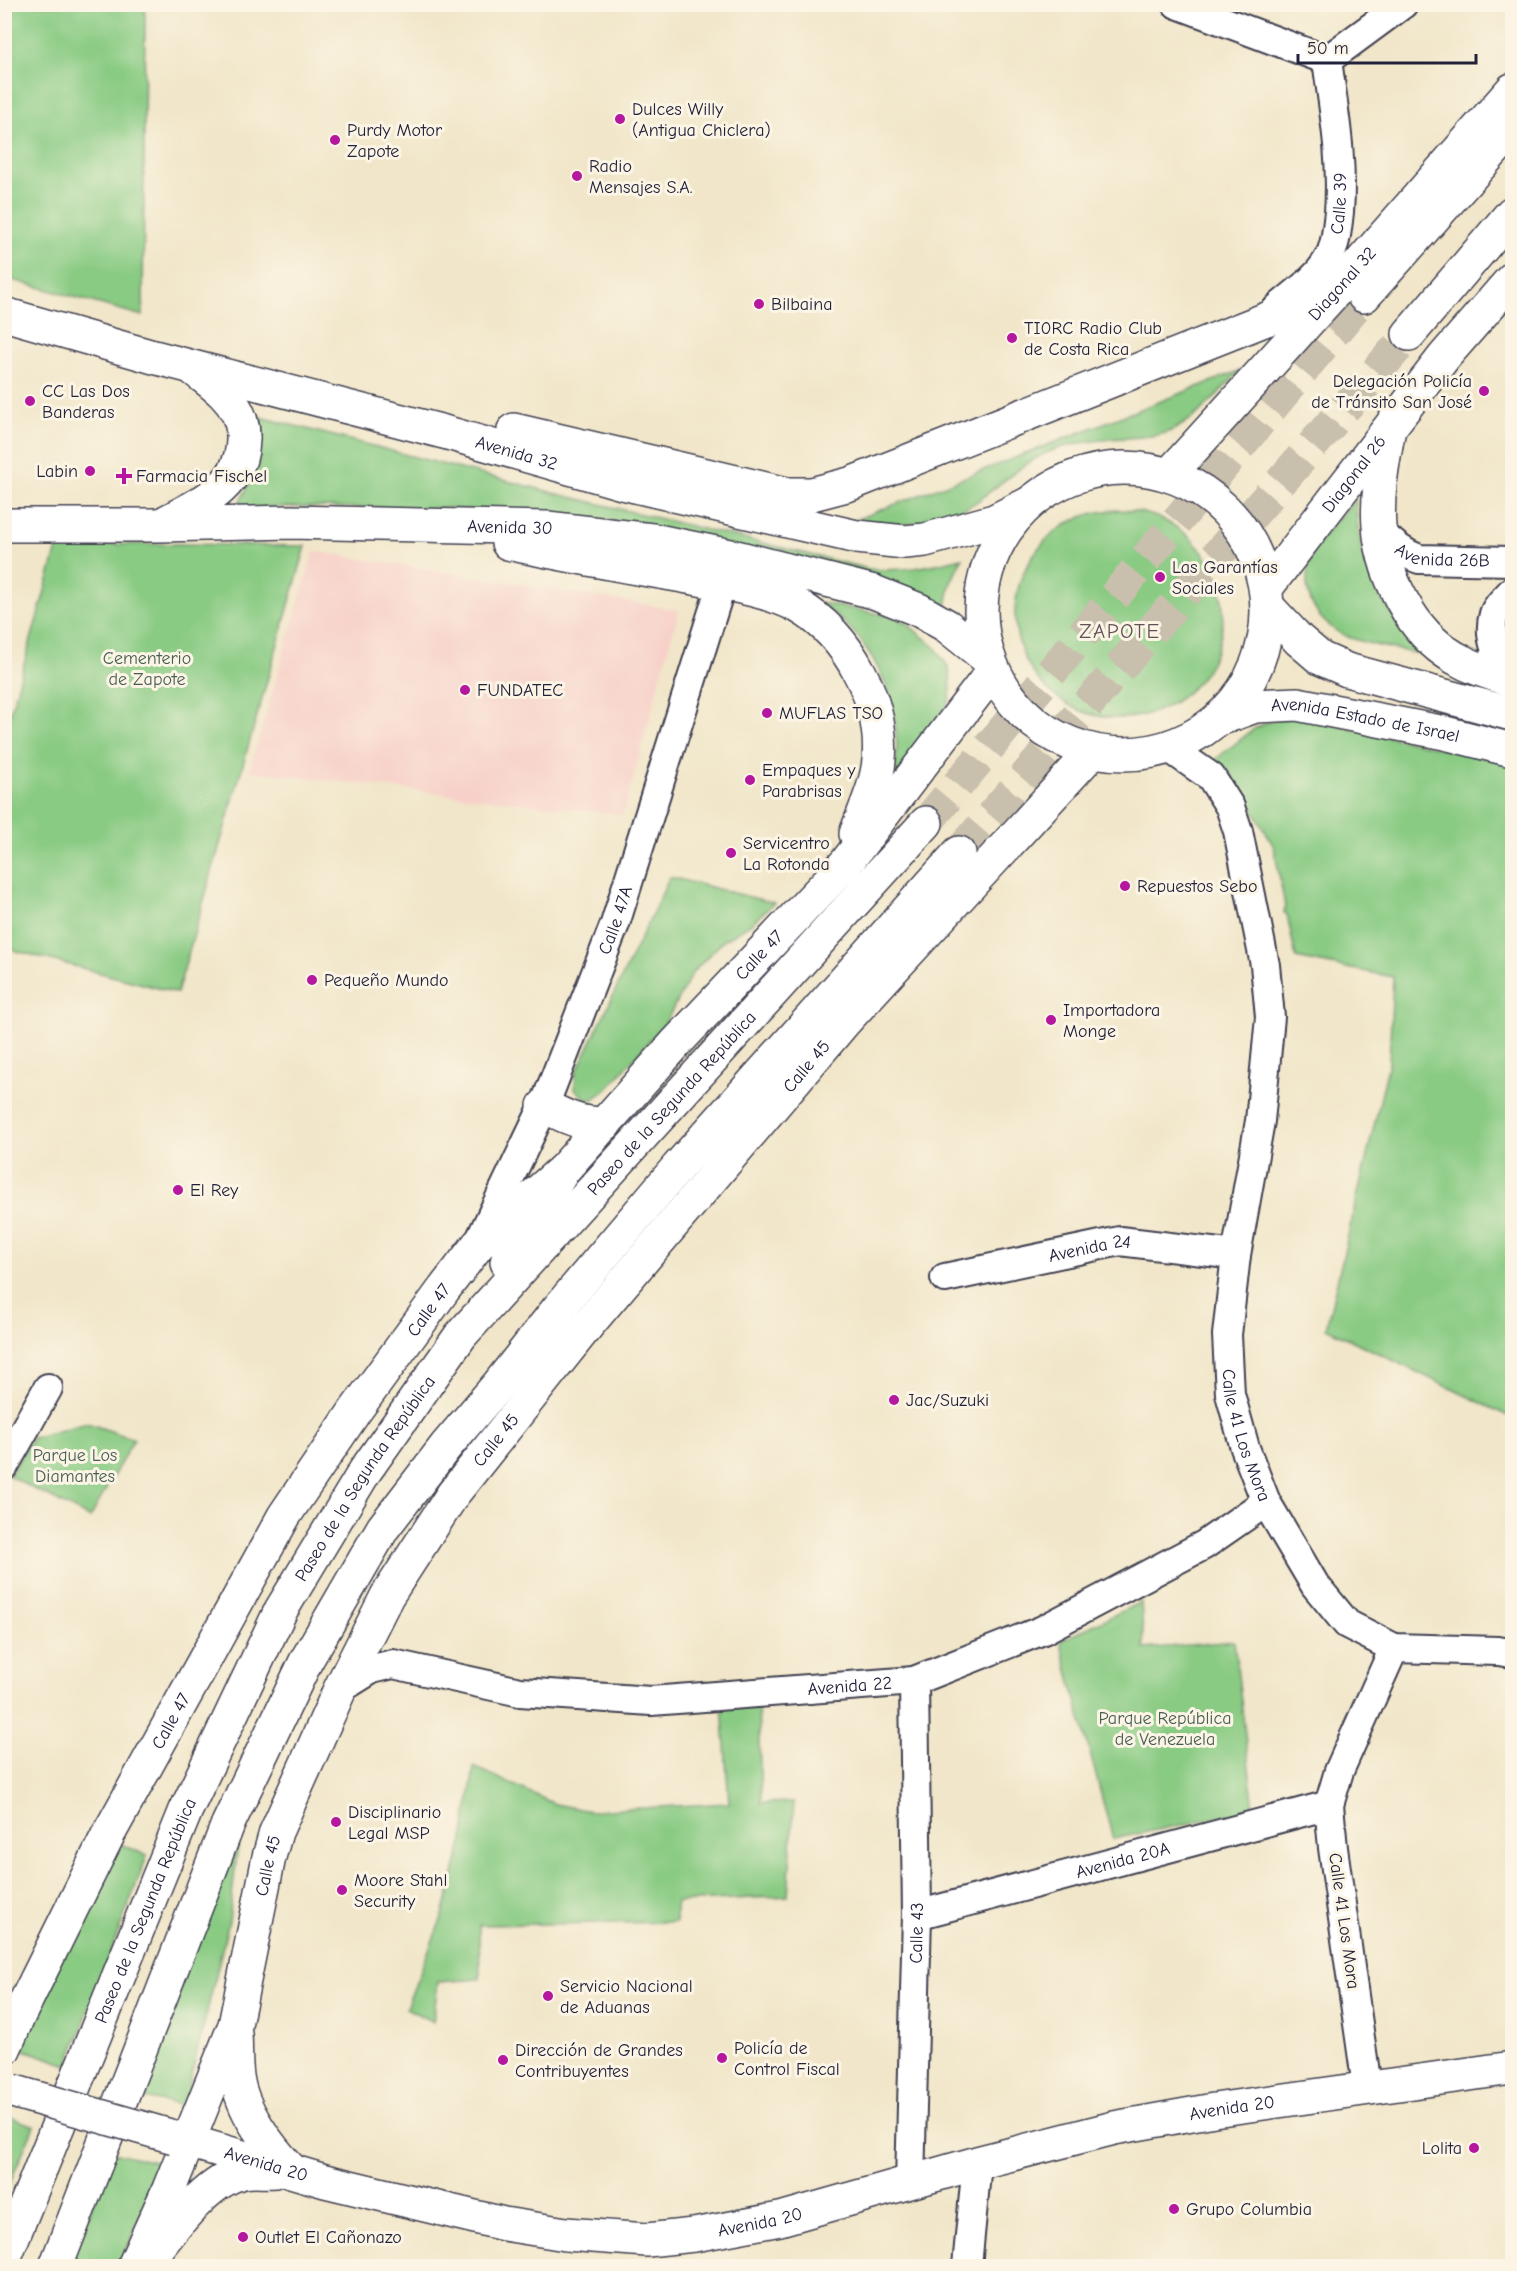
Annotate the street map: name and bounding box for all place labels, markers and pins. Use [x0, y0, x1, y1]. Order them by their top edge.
place label: Dulces Willy (Antigua Chiclera) [632, 99, 771, 141]
marker: Dulces Willy (Antigua Chiclera) [613, 112, 627, 126]
place label: Purdy Motor Zapote [347, 120, 443, 162]
marker: Purdy Motor Zapote [328, 133, 342, 147]
place label: Radio Mensajes S.A. [589, 156, 693, 198]
marker: Radio Mensajes S.A. [570, 169, 584, 183]
place label: Bilbaina [771, 294, 832, 315]
marker: Bilbaina [752, 297, 766, 311]
place label: TI0RC Radio Club de Costa Rica [1024, 318, 1162, 360]
marker: TI0RC Radio Club de Costa Rica [1005, 331, 1019, 345]
place label: Delegación Policía de Tránsito San José [1311, 371, 1472, 413]
place label: CC Las Dos Banderas [42, 381, 130, 423]
marker: Delegación Policía de Tránsito San José [1477, 384, 1491, 398]
marker: CC Las Dos Banderas [23, 394, 37, 408]
place label: Labin [36, 461, 78, 482]
marker: Labin [83, 464, 97, 478]
place label: Farmacia Fischel [136, 466, 267, 487]
marker: Farmacia Fischel [117, 469, 131, 483]
place label: Las Garantías Sociales [1172, 557, 1278, 599]
marker: Las Garantías Sociales [1153, 570, 1167, 584]
place label: FUNDATEC [477, 680, 563, 701]
marker: FUNDATEC [458, 683, 472, 697]
place label: MUFLAS TSO [779, 703, 883, 724]
marker: MUFLAS TSO [760, 706, 774, 720]
place label: Empaques y Parabrisas [762, 760, 857, 802]
marker: Empaques y Parabrisas [743, 773, 757, 787]
place label: Servicentro La Rotonda [743, 833, 830, 875]
marker: Servicentro La Rotonda [724, 846, 738, 860]
place label: Repuestos Sebo [1137, 876, 1257, 897]
marker: Repuestos Sebo [1118, 879, 1132, 893]
place label: Pequeño Mundo [324, 970, 449, 991]
marker: Pequeño Mundo [305, 973, 319, 987]
place label: Importadora Monge [1063, 1000, 1160, 1042]
marker: Importadora Monge [1044, 1013, 1058, 1027]
place label: El Rey [190, 1180, 239, 1201]
marker: El Rey [171, 1183, 185, 1197]
place label: Jac/Suzuki [906, 1390, 989, 1411]
marker: Jac/Suzuki [887, 1393, 901, 1407]
place label: Disciplinario Legal MSP [348, 1802, 441, 1844]
marker: Disciplinario Legal MSP [329, 1815, 343, 1829]
place label: Moore Stahl Security [354, 1870, 447, 1912]
marker: Moore Stahl Security [335, 1883, 349, 1897]
place label: Servicio Nacional de Aduanas [560, 1976, 693, 2018]
marker: Servicio Nacional de Aduanas [541, 1989, 555, 2003]
place label: Policía de Control Fiscal [734, 2038, 840, 2080]
place label: Dirección de Grandes Contribuyentes [515, 2040, 683, 2082]
marker: Policía de Control Fiscal [715, 2051, 729, 2065]
marker: Dirección de Grandes Contribuyentes [496, 2053, 510, 2067]
place label: Lolita [1422, 2138, 1462, 2159]
marker: Lolita [1467, 2141, 1481, 2155]
place label: Grupo Columbia [1186, 2199, 1312, 2220]
marker: Grupo Columbia [1167, 2202, 1181, 2216]
place label: Outlet El Cañonazo [255, 2227, 402, 2248]
marker: Outlet El Cañonazo [236, 2230, 250, 2244]

